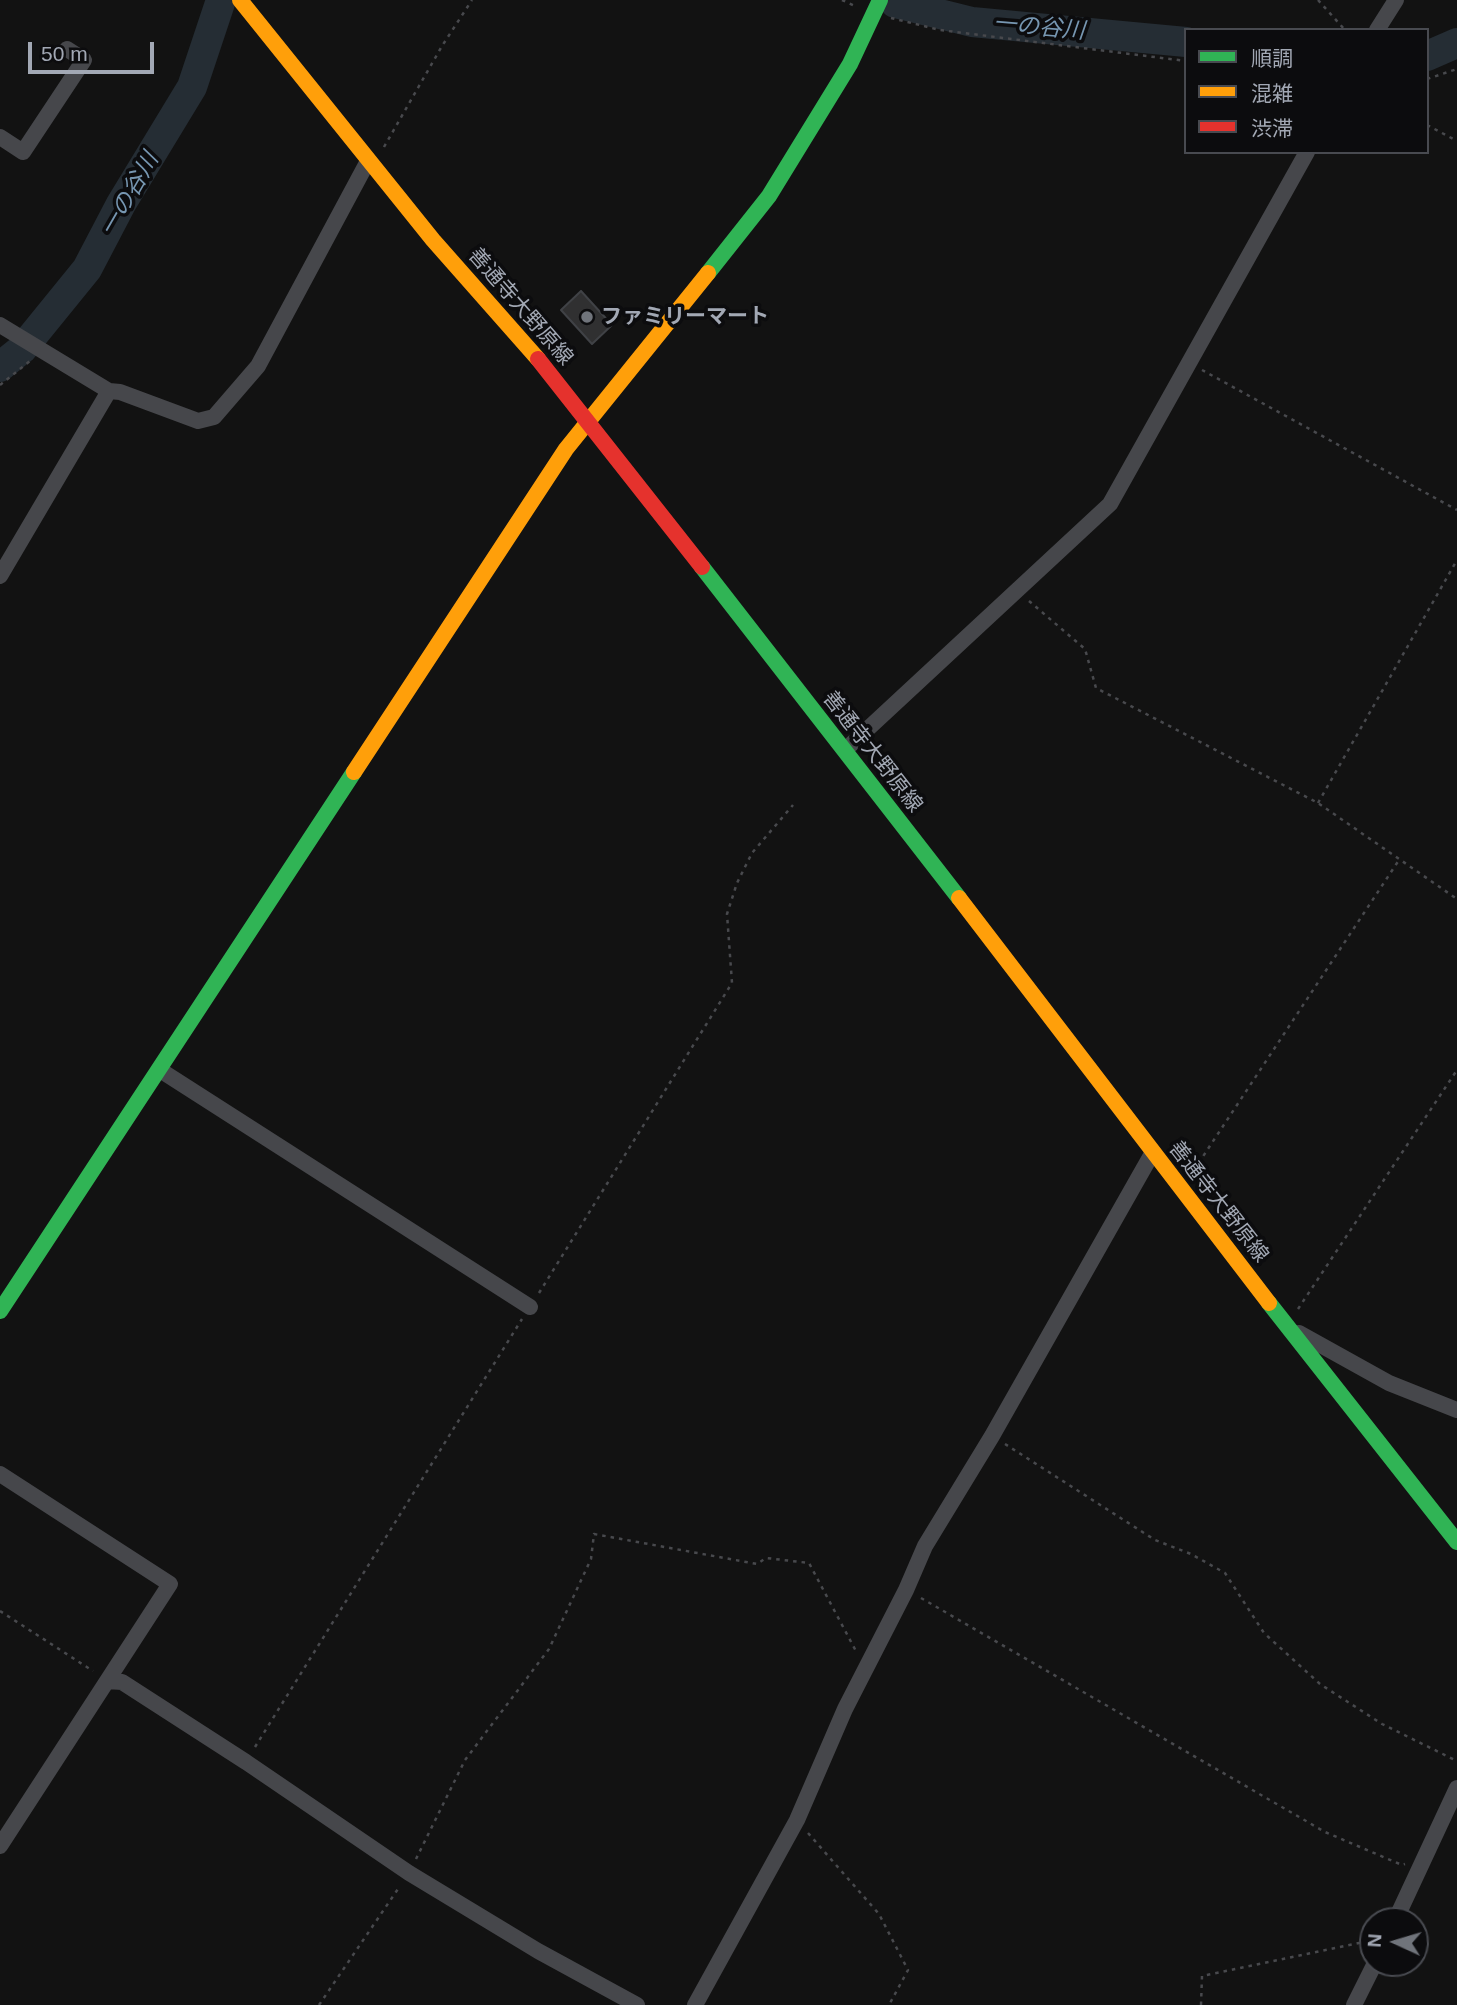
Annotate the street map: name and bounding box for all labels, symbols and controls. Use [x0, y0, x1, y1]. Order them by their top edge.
water label: 一の谷川 [992, 10, 1086, 46]
scale bar [32, 28, 158, 72]
legend [1184, 28, 1429, 154]
text: 50 m [41, 42, 88, 65]
text: 順調 [1251, 47, 1293, 70]
text: 混雑 [1251, 82, 1293, 105]
text: 渋滞 [1251, 117, 1293, 140]
water label: 一の谷川 [95, 148, 165, 242]
street label: 善通寺大野原線 [462, 243, 578, 371]
place label: ファミリーマート [601, 304, 769, 330]
marker: ファミリーマート [579, 309, 595, 325]
street label: 善通寺大野原線 [817, 686, 927, 818]
street label: 善通寺大野原線 [1163, 1136, 1273, 1268]
north arrow [1359, 1907, 1429, 1977]
text: N [1364, 1933, 1386, 1948]

